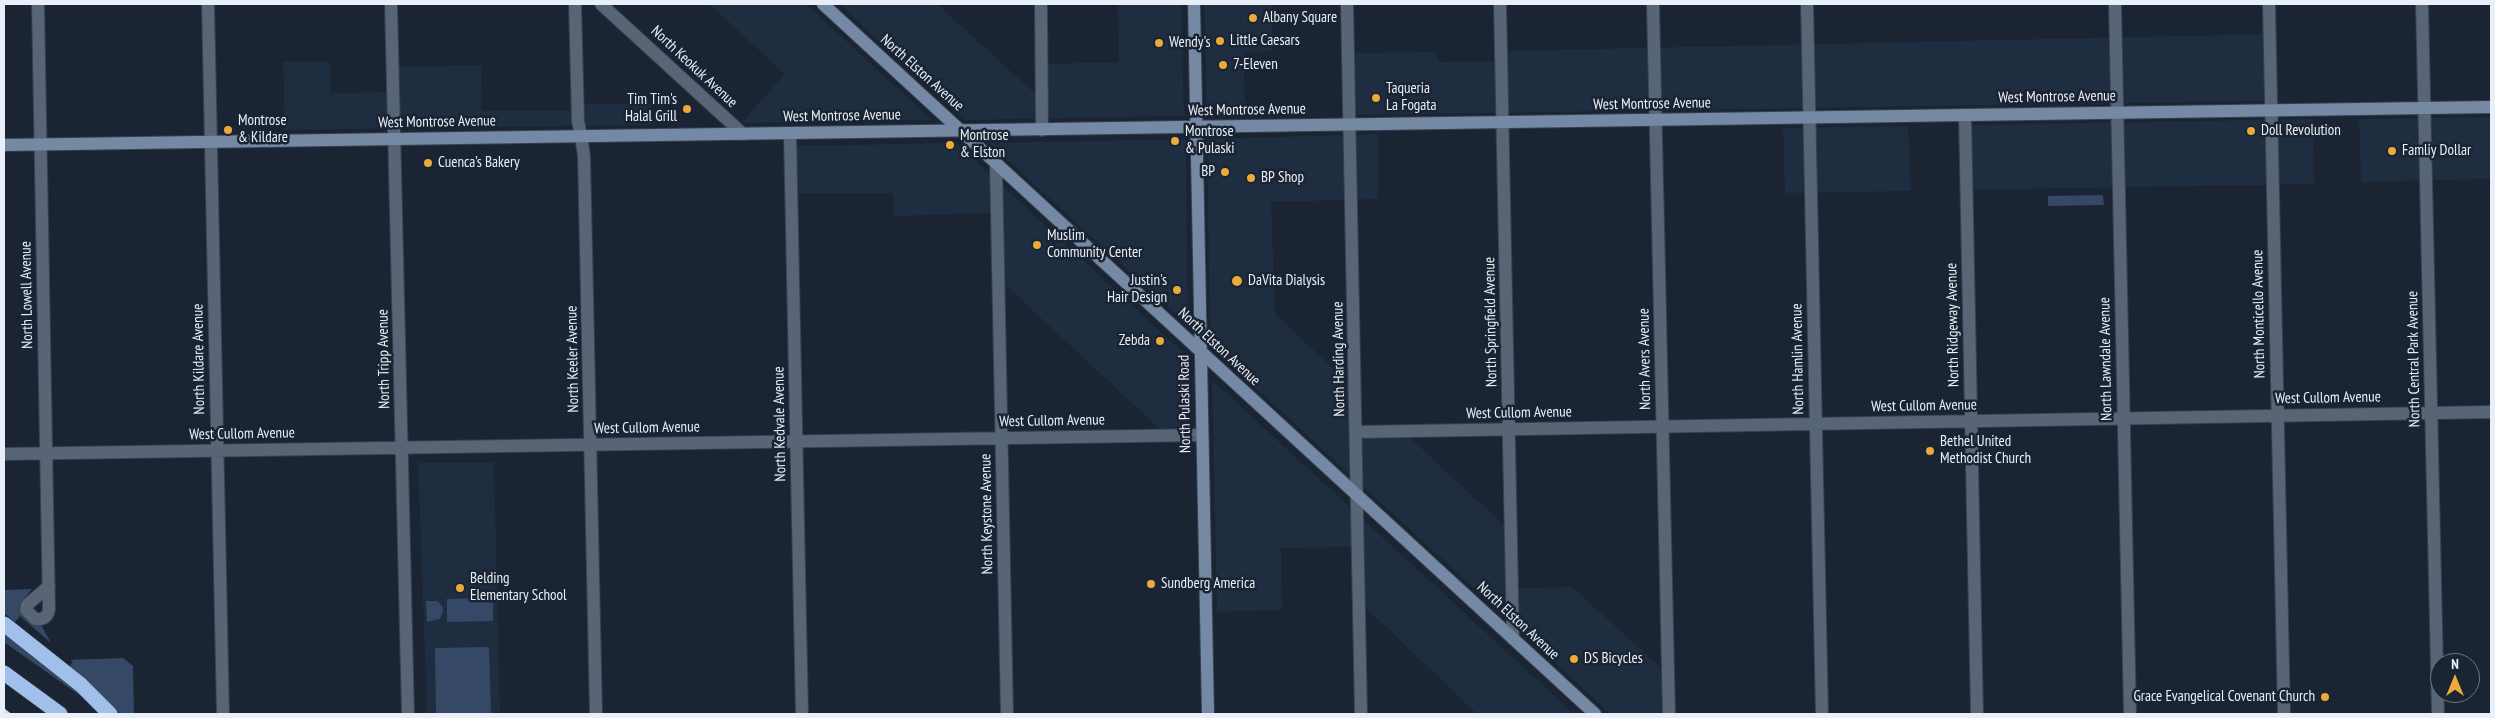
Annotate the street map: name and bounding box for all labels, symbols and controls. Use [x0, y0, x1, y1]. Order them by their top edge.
place label: Albany Square [1263, 9, 1337, 27]
marker: Albany Square [1247, 12, 1259, 24]
street label: North Keokuk Avenue [647, 22, 741, 112]
street label: North Elston Avenue [877, 31, 967, 115]
place label: Little Caesars [1230, 32, 1300, 50]
place label: Wendy's [1169, 34, 1210, 52]
marker: Little Caesars [1214, 35, 1226, 47]
marker: Wendy's [1153, 37, 1165, 49]
place label: 7-Eleven [1233, 56, 1278, 74]
marker: 7-Eleven [1217, 59, 1229, 71]
place label: Taqueria La Fogata [1386, 80, 1436, 115]
street label: West Montrose Avenue [1998, 87, 2116, 107]
place label: Tim Tim's Halal Grill [625, 91, 677, 126]
marker: Taqueria La Fogata [1370, 92, 1382, 104]
street label: West Montrose Avenue [1593, 94, 1711, 114]
street label: West Montrose Avenue [1188, 100, 1306, 120]
marker: Tim Tim's Halal Grill [681, 103, 693, 115]
street label: West Montrose Avenue [783, 106, 901, 126]
place label: Montrose & Kildare [238, 112, 288, 147]
street label: West Montrose Avenue [378, 112, 496, 132]
place label: Doll Revolution [2261, 122, 2341, 140]
place label: Montrose & Pulaski [1185, 123, 1235, 158]
marker: Montrose & Kildare [222, 124, 234, 136]
marker: Doll Revolution [2245, 125, 2257, 137]
place label: Montrose & Elston [960, 127, 1009, 162]
marker: Montrose & Pulaski [1169, 135, 1181, 147]
marker: Montrose & Elston [944, 139, 956, 151]
place label: Famliy Dollar [2402, 142, 2471, 160]
marker: Famliy Dollar [2386, 145, 2398, 157]
place label: Cuenca’s Bakery [438, 154, 520, 172]
marker: Cuenca’s Bakery [422, 157, 434, 169]
place label: BP [1201, 163, 1215, 181]
marker: BP [1219, 166, 1231, 178]
place label: BP Shop [1261, 169, 1304, 187]
marker: BP Shop [1245, 172, 1257, 184]
place label: Muslim Community Center [1047, 227, 1142, 262]
marker: Muslim Community Center [1031, 239, 1043, 251]
street label: North Lowell Avenue [17, 241, 37, 349]
street label: North Monticello Avenue [2249, 249, 2269, 379]
street label: North Springfield Avenue [1481, 257, 1501, 387]
street label: North Ridgeway Avenue [1943, 263, 1963, 387]
place label: Justin's Hair Design [1107, 272, 1167, 307]
place label: DaVita Dialysis [1248, 272, 1325, 290]
marker: DaVita Dialysis [1230, 274, 1244, 288]
marker: Justin's Hair Design [1171, 284, 1183, 296]
street label: North Central Park Avenue [2404, 291, 2424, 427]
street label: North Lawndale Avenue [2096, 297, 2116, 421]
street label: North Harding Avenue [1329, 301, 1349, 417]
street label: North Kildare Avenue [189, 303, 209, 415]
street label: North Hamlin Avenue [1788, 303, 1808, 415]
street label: North Elston Avenue [1174, 304, 1264, 390]
street label: North Keeler Avenue [563, 305, 583, 413]
street label: North Avers Avenue [1635, 308, 1655, 410]
street label: North Tripp Avenue [374, 309, 394, 409]
place label: Zebda [1119, 332, 1150, 350]
marker: Zebda [1154, 335, 1166, 347]
street label: North Pulaski Road [1175, 355, 1195, 453]
street label: North Kedvale Avenue [770, 366, 790, 482]
street label: West Cullom Avenue [2275, 388, 2381, 408]
street label: West Cullom Avenue [1871, 396, 1977, 416]
street label: West Cullom Avenue [1466, 403, 1572, 423]
street label: West Cullom Avenue [999, 411, 1105, 431]
street label: West Cullom Avenue [594, 418, 700, 438]
street label: West Cullom Avenue [189, 424, 295, 444]
place label: Bethel United Methodist Church [1940, 433, 2031, 468]
marker: Bethel United Methodist Church [1924, 445, 1936, 457]
street label: North Keystone Avenue [977, 453, 997, 575]
place label: Belding Elementary School [470, 570, 567, 605]
place label: Sundberg America [1161, 575, 1255, 593]
marker: Sundberg America [1145, 578, 1157, 590]
street label: North Elston Avenue [1473, 578, 1563, 664]
marker: Belding Elementary School [454, 582, 466, 594]
place label: DS Bicycles [1584, 650, 1643, 668]
marker: DS Bicycles [1568, 653, 1580, 665]
north arrow [2430, 653, 2480, 703]
text: N [2451, 655, 2459, 673]
place label: Grace Evangelical Covenant Church [2133, 688, 2315, 706]
marker: Grace Evangelical Covenant Church [2319, 691, 2331, 703]

